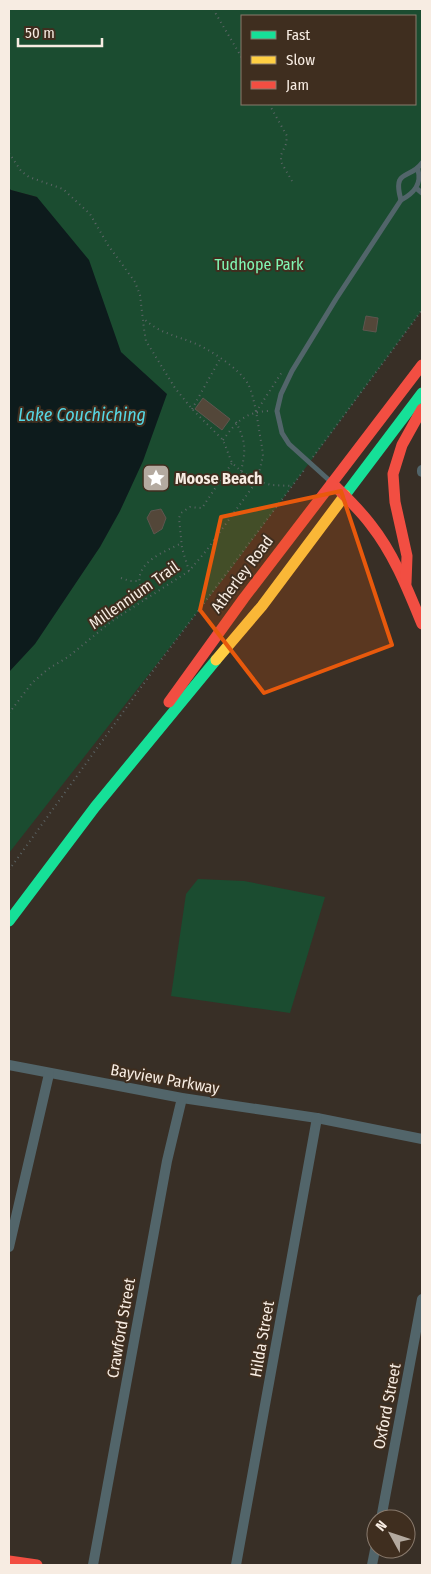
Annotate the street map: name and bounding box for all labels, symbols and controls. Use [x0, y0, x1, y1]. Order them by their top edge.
scale bar [18, 15, 101, 47]
legend [241, 15, 416, 105]
text: 50 m [25, 24, 55, 42]
text: Fast [286, 26, 310, 44]
text: Slow [286, 51, 315, 69]
text: Jam [286, 76, 309, 94]
park label: Tudhope Park [214, 255, 304, 274]
water label: Lake Couchiching [18, 404, 146, 426]
place icon: Moose Beach [141, 463, 171, 493]
place label: Moose Beach [175, 469, 262, 488]
street label: Atherley Road [207, 532, 277, 616]
street label: Millennium Trail [85, 557, 183, 633]
street label: Bayview Parkway [109, 1060, 222, 1098]
street label: Crawford Street [103, 1276, 139, 1379]
street label: Hilda Street [246, 1298, 278, 1379]
street label: Oxford Street [369, 1361, 405, 1450]
north arrow [366, 1509, 416, 1559]
text: N [372, 1517, 391, 1535]

